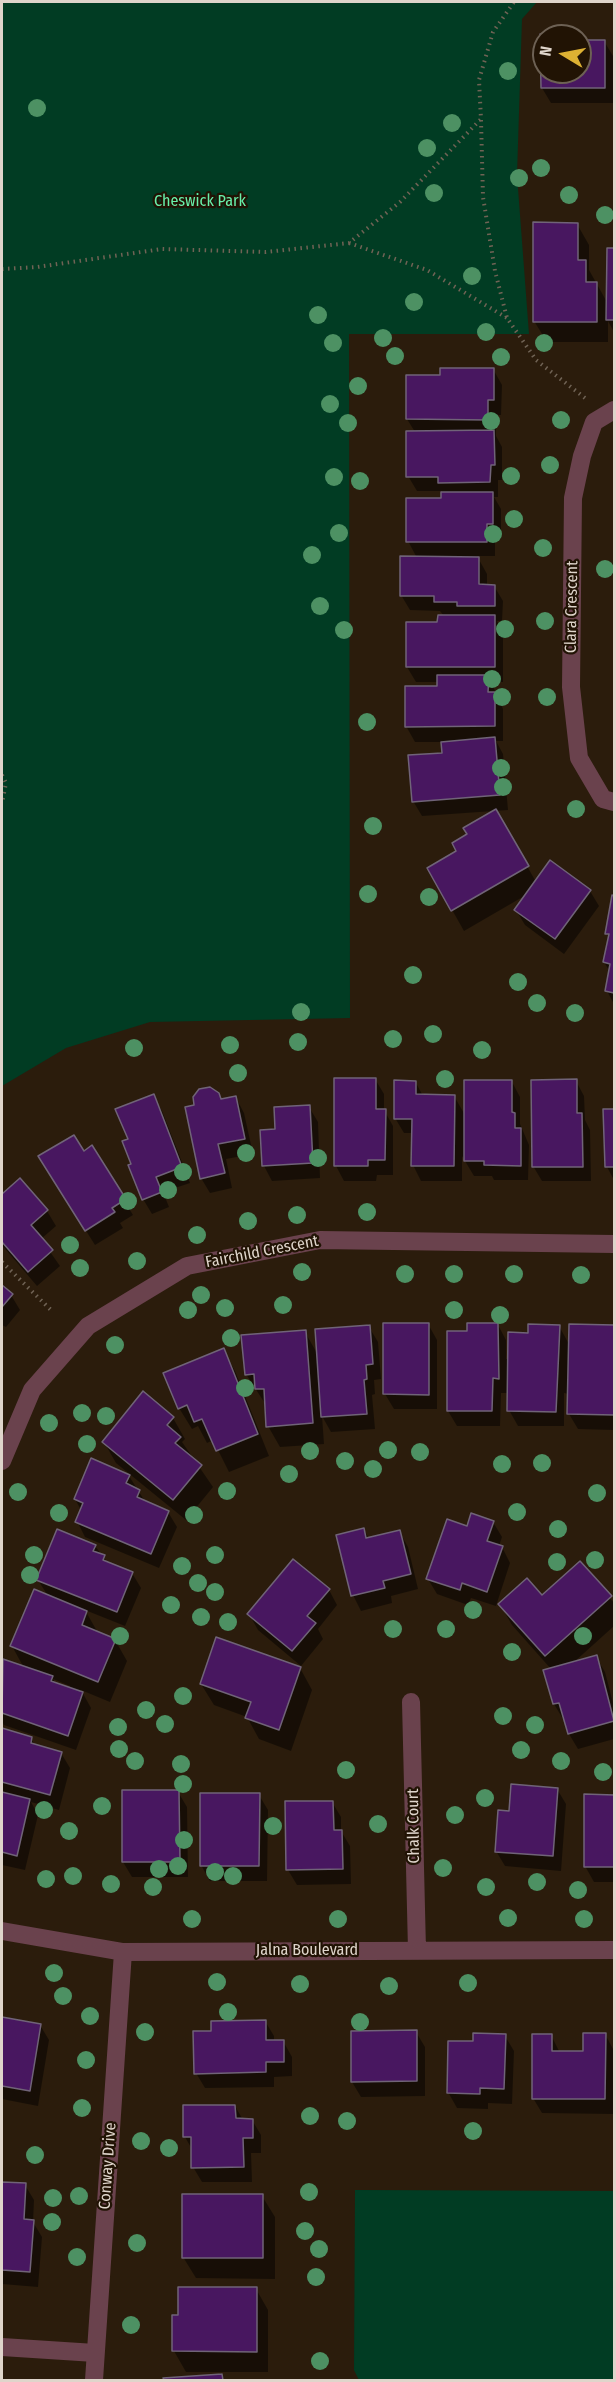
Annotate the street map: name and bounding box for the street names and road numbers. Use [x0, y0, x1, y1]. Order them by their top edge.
street label: Clara Crescent [562, 561, 582, 653]
street label: Fairchild Crescent [204, 1232, 320, 1272]
street label: Chalk Court [404, 1788, 424, 1864]
street label: Jalna Boulevard [256, 1941, 358, 1961]
street label: Conway Drive [95, 2122, 121, 2210]

